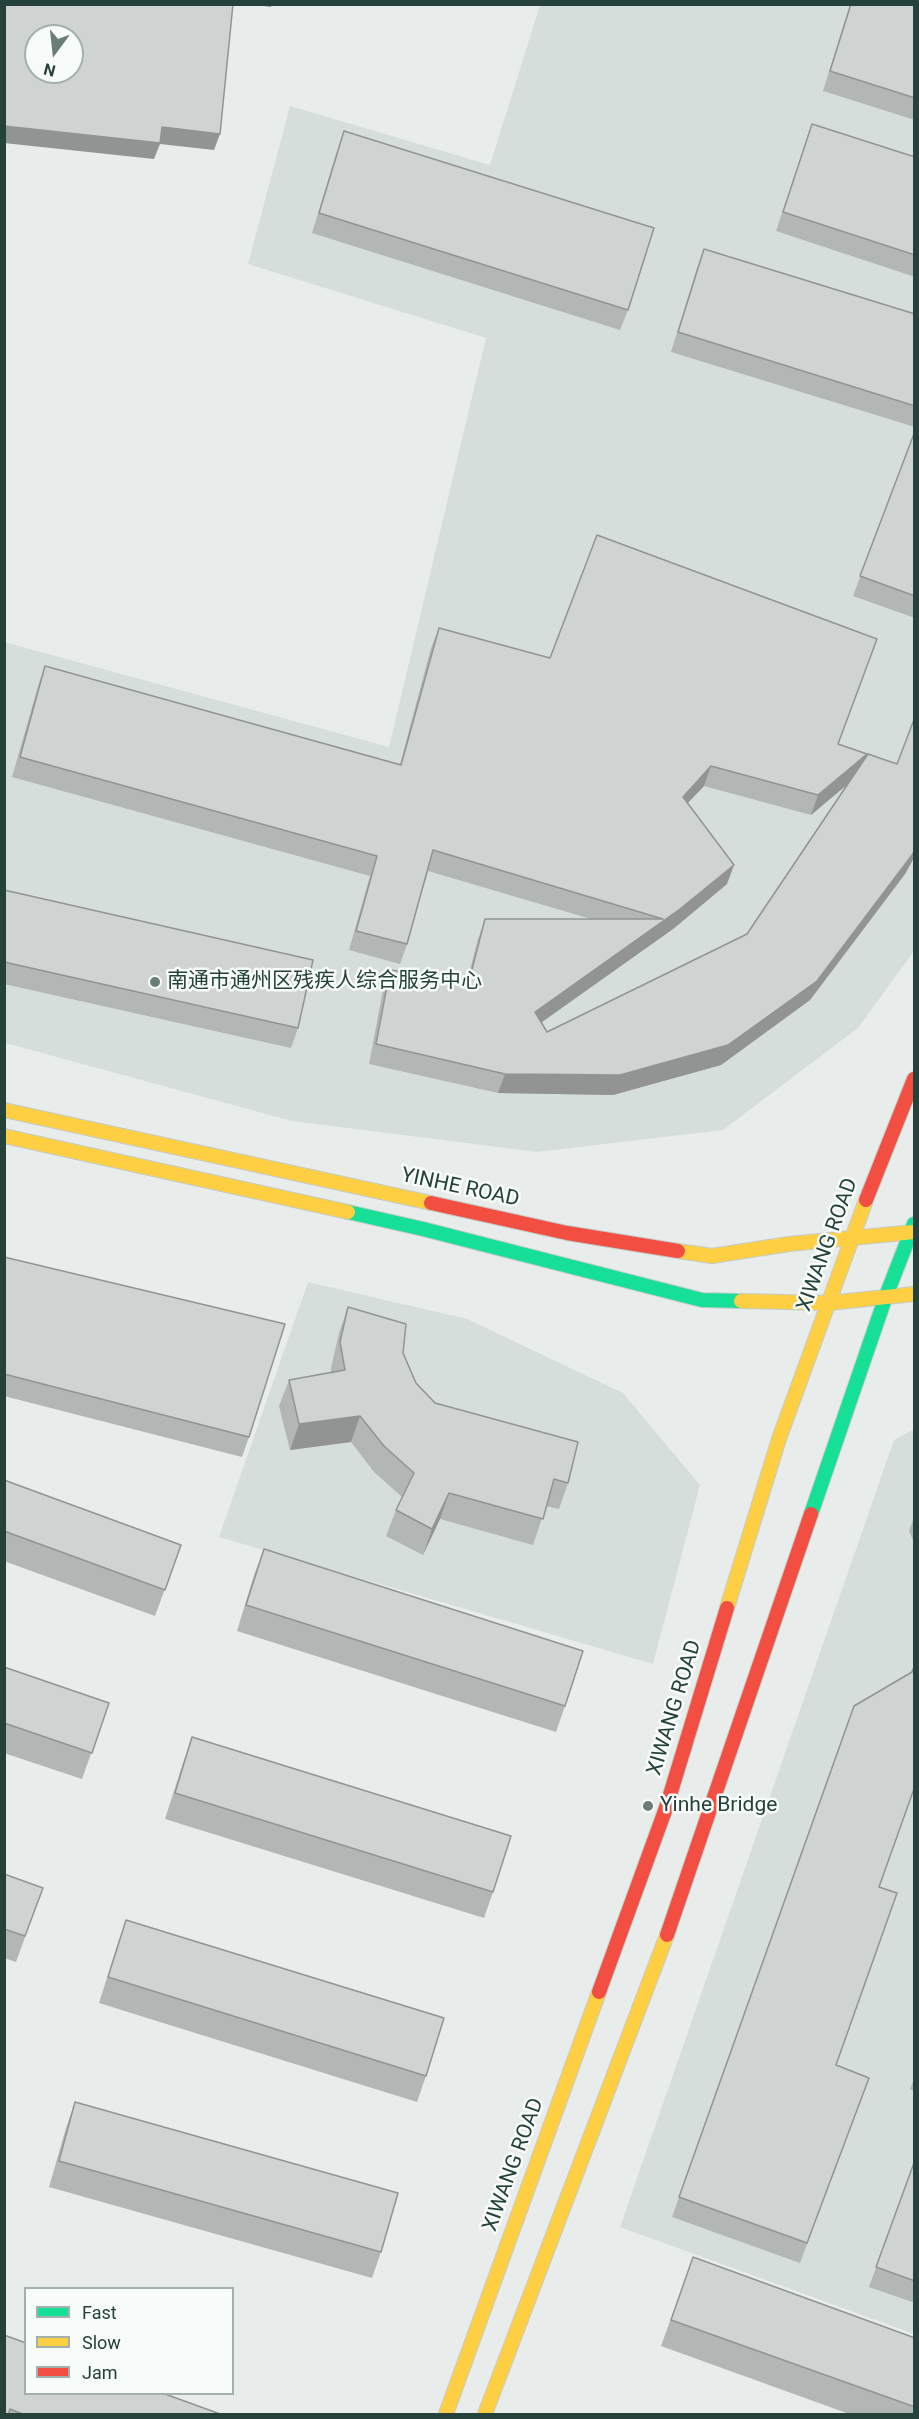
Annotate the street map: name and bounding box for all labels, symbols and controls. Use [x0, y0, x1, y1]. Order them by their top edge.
north arrow [24, 24, 84, 84]
text: N [42, 59, 58, 81]
place label: 南通市通州区残疾人综合服务中心 [167, 969, 482, 995]
marker: 南通市通州区残疾人综合服务中心 [148, 975, 162, 989]
street label: YINHE ROAD [399, 1163, 521, 1213]
street label: XIWANG ROAD [792, 1175, 864, 1315]
street label: XIWANG ROAD [642, 1637, 708, 1779]
place label: Yinhe Bridge [660, 1793, 777, 1819]
marker: Yinhe Bridge [641, 1799, 655, 1813]
street label: XIWANG ROAD [478, 2095, 550, 2235]
legend [24, 2287, 234, 2395]
text: Fast [82, 2302, 117, 2323]
text: Slow [82, 2332, 121, 2353]
text: Jam [82, 2362, 118, 2383]

